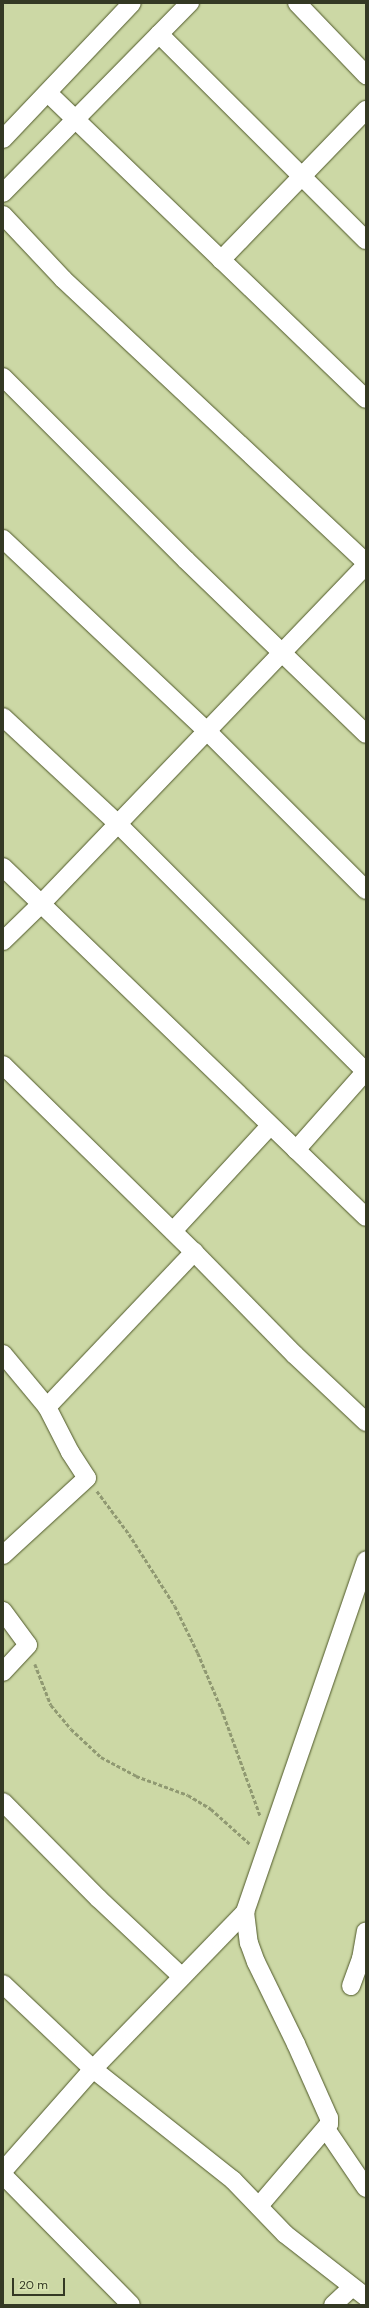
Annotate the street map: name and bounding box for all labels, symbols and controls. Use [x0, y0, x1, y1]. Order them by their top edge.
scale bar [14, 2270, 67, 2296]
text: 20 m [19, 2277, 48, 2293]

